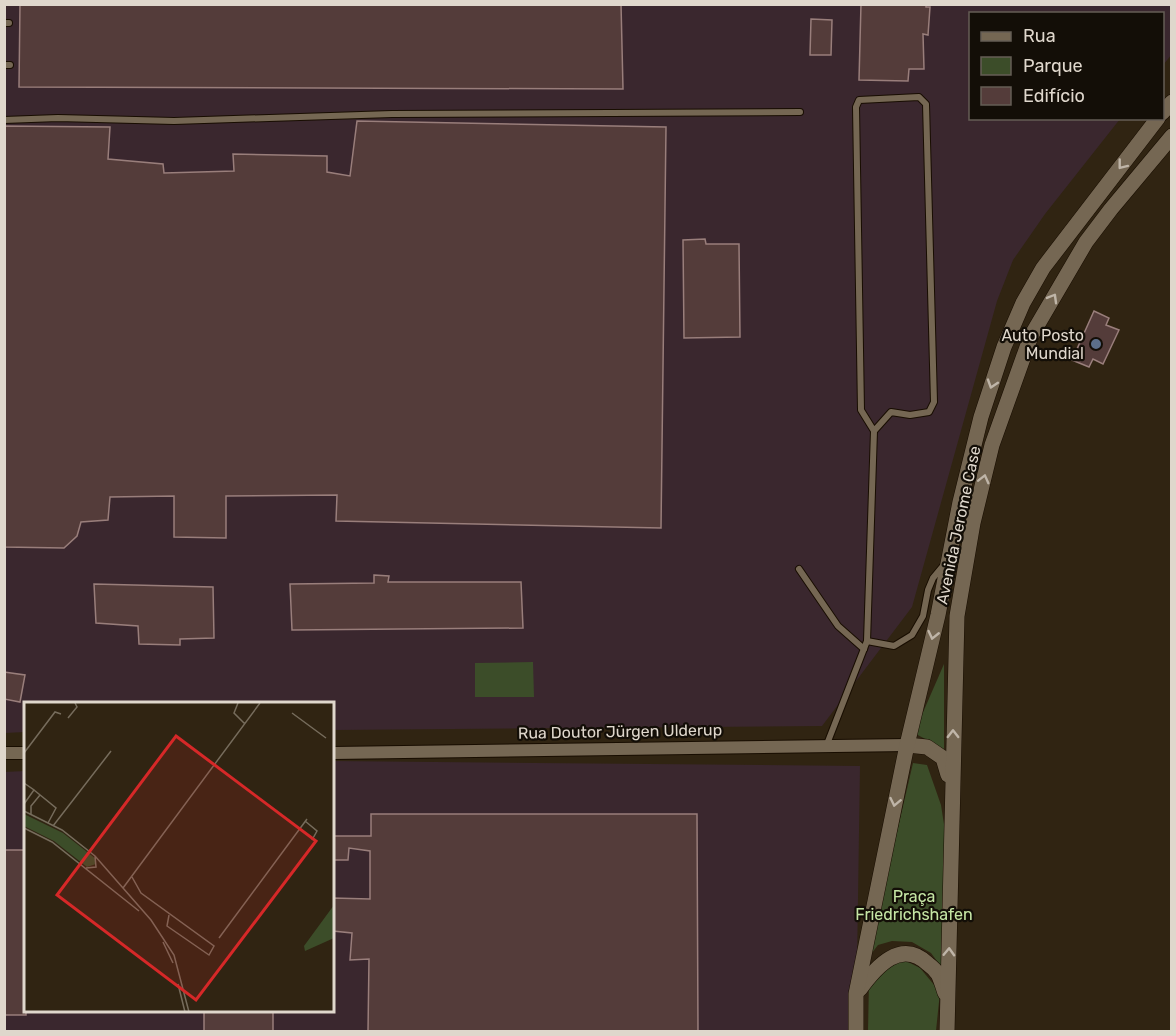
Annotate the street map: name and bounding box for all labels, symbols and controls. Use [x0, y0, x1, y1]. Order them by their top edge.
legend [969, 12, 1164, 120]
text: Rua [1023, 25, 1056, 47]
text: Parque [1023, 55, 1083, 77]
text: Edifício [1023, 85, 1085, 107]
one-way arrow [1119, 158, 1130, 169]
one-way arrow [1046, 293, 1057, 304]
place label: Auto Posto Mundial [1001, 326, 1084, 363]
marker: Auto Posto Mundial [1089, 337, 1103, 351]
one-way arrow [986, 378, 999, 389]
street label: Avenida Jerome Case [932, 444, 985, 606]
one-way arrow [976, 474, 989, 484]
one-way arrow [927, 630, 940, 640]
inset map [24, 702, 334, 1012]
street label: Rua Doutor Jürgen Ulderup [518, 720, 722, 743]
one-way arrow [947, 730, 959, 739]
one-way arrow [889, 797, 902, 807]
park label: Praça Friedrichshafen [855, 887, 973, 924]
one-way arrow [942, 948, 955, 957]

